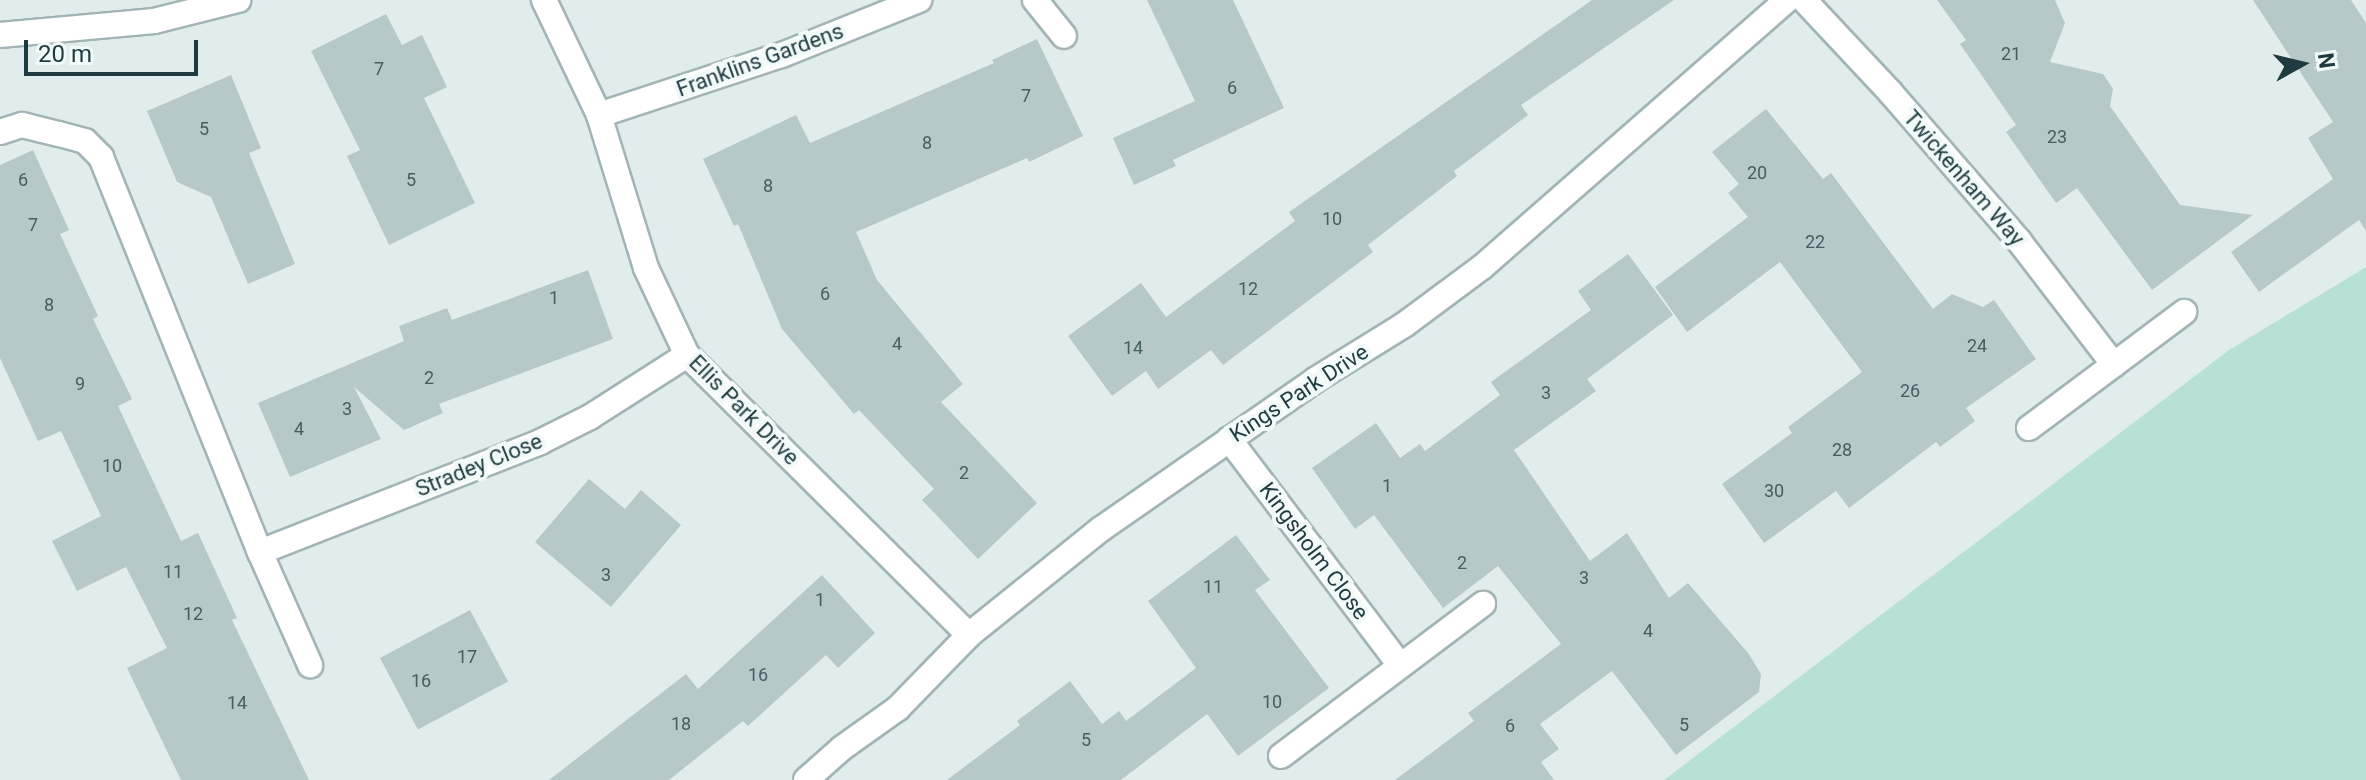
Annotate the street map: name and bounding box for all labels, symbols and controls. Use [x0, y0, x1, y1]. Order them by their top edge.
street label: Franklins Gardens [673, 18, 847, 102]
scale bar [28, 24, 202, 74]
north arrow [2262, 24, 2342, 104]
text: 20 m [38, 40, 92, 68]
house number: 21 [2001, 43, 2021, 65]
text: N [2313, 51, 2340, 70]
house number: 7 [374, 58, 384, 80]
house number: 6 [1227, 77, 1237, 99]
house number: 7 [1021, 85, 1031, 107]
street label: Twickenham Way [1898, 105, 2030, 251]
house number: 5 [199, 118, 209, 140]
house number: 23 [2047, 126, 2067, 148]
house number: 8 [922, 132, 932, 154]
house number: 20 [1747, 162, 1767, 184]
house number: 6 [18, 169, 28, 191]
house number: 5 [406, 169, 416, 191]
house number: 8 [763, 175, 773, 197]
house number: 10 [1322, 208, 1342, 230]
house number: 7 [28, 214, 38, 236]
house number: 22 [1805, 231, 1825, 253]
house number: 12 [1238, 278, 1258, 300]
house number: 6 [820, 283, 830, 305]
house number: 1 [549, 287, 559, 309]
house number: 8 [44, 294, 54, 316]
house number: 4 [892, 333, 902, 355]
house number: 24 [1967, 335, 1987, 357]
house number: 14 [1123, 337, 1143, 359]
street label: Kings Park Drive [1225, 338, 1373, 448]
street label: Ellis Park Drive [684, 350, 804, 470]
house number: 2 [424, 367, 434, 389]
house number: 9 [75, 373, 85, 395]
house number: 26 [1900, 380, 1920, 402]
house number: 3 [1541, 382, 1551, 404]
house number: 3 [342, 398, 352, 420]
house number: 4 [294, 418, 304, 440]
street label: Stradey Close [412, 428, 546, 502]
house number: 28 [1832, 439, 1852, 461]
house number: 10 [102, 455, 122, 477]
house number: 2 [959, 462, 969, 484]
house number: 1 [1382, 475, 1392, 497]
street label: Kingsholm Close [1254, 477, 1374, 625]
house number: 30 [1764, 480, 1784, 502]
house number: 2 [1457, 552, 1467, 574]
house number: 11 [163, 561, 183, 583]
house number: 3 [601, 564, 611, 586]
house number: 3 [1579, 567, 1589, 589]
house number: 11 [1203, 576, 1223, 598]
house number: 1 [815, 589, 825, 611]
house number: 12 [183, 603, 203, 625]
house number: 4 [1643, 620, 1653, 642]
house number: 17 [457, 646, 477, 668]
house number: 16 [748, 664, 768, 686]
house number: 16 [411, 670, 431, 692]
house number: 10 [1262, 691, 1282, 713]
house number: 14 [227, 692, 247, 714]
house number: 18 [671, 713, 691, 735]
house number: 5 [1679, 714, 1689, 736]
house number: 6 [1505, 715, 1515, 737]
house number: 5 [1081, 729, 1091, 751]

